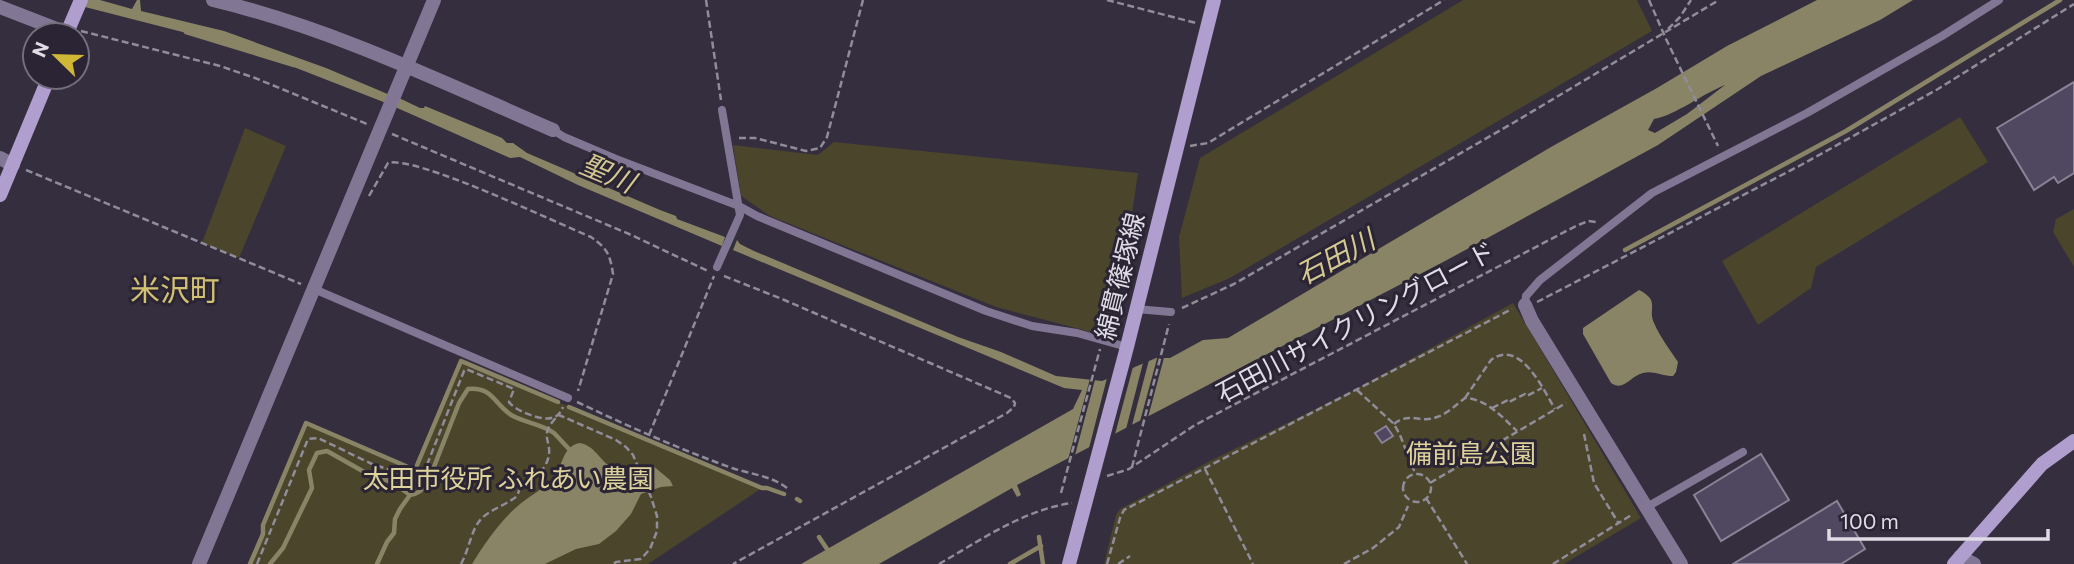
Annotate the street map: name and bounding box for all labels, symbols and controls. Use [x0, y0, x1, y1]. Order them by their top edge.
north arrow [21, 21, 91, 91]
text: N [27, 38, 53, 60]
water label: 聖川 [576, 145, 643, 200]
street label: 綿貫篠塚線 [1088, 209, 1150, 343]
water label: 石田川 [1290, 220, 1383, 291]
street label: 石田川サイクリングロード [1210, 234, 1500, 408]
district label: 米沢町 [130, 270, 220, 307]
park label: 備前島公園 [1406, 437, 1536, 468]
park label: 太田市役所 ふれあい農園 [363, 462, 653, 493]
scale bar [1829, 498, 2048, 542]
text: 100 m [1840, 508, 1899, 533]

